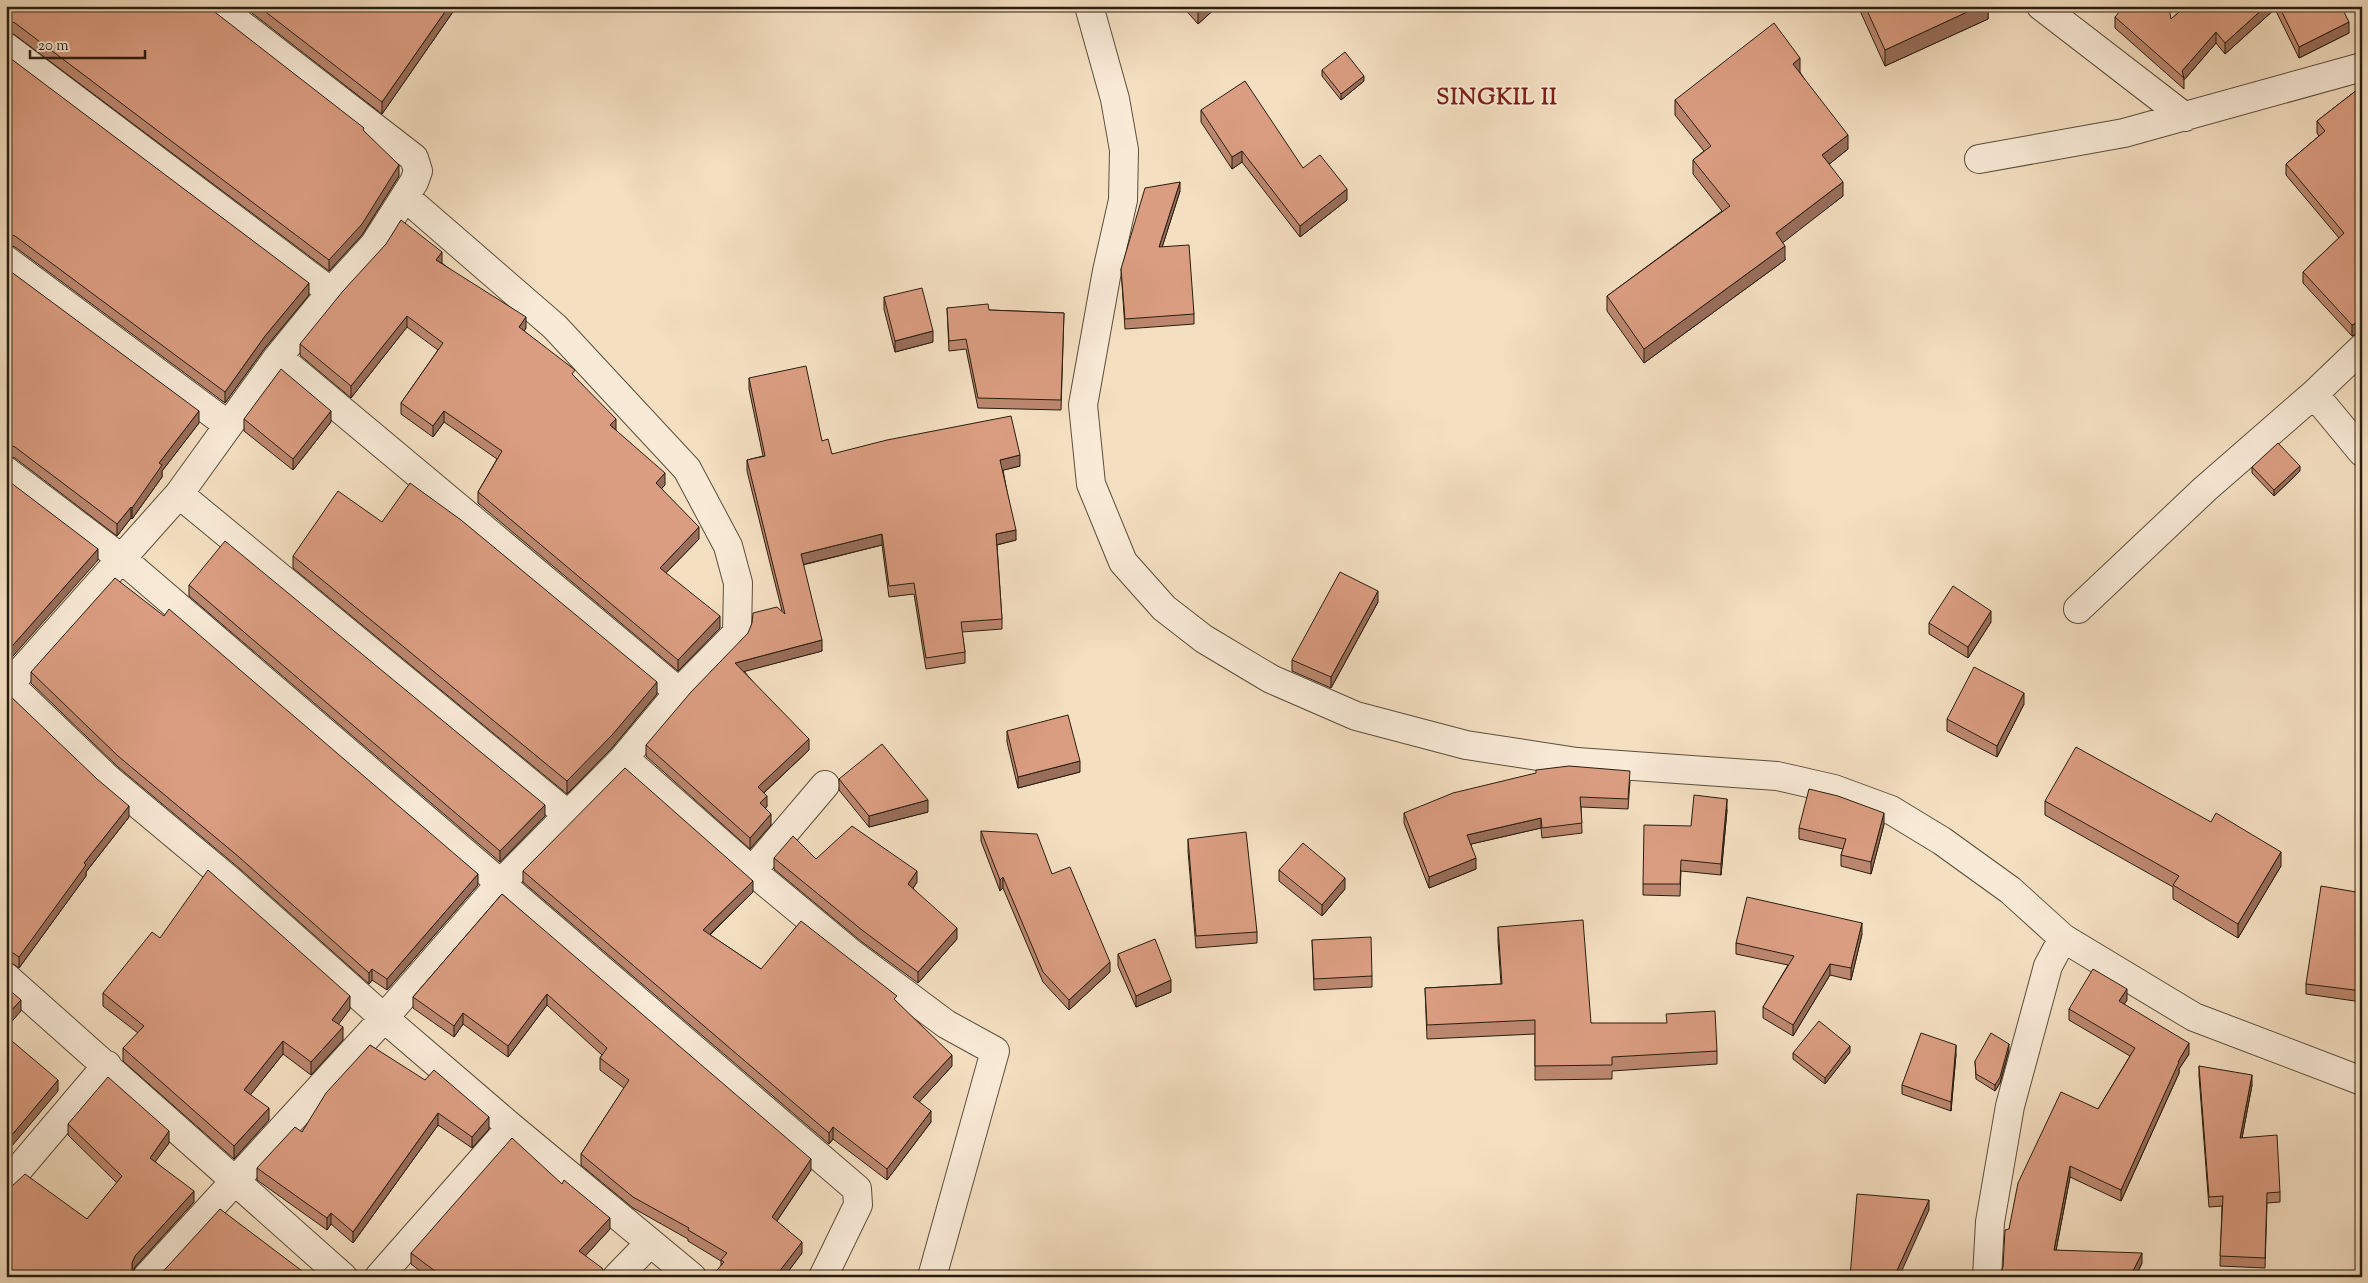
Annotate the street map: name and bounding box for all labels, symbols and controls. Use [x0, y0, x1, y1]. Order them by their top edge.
scale bar [30, 28, 145, 60]
text: 20 m [38, 36, 69, 57]
district label: SINGKIL II [1436, 83, 1558, 115]

